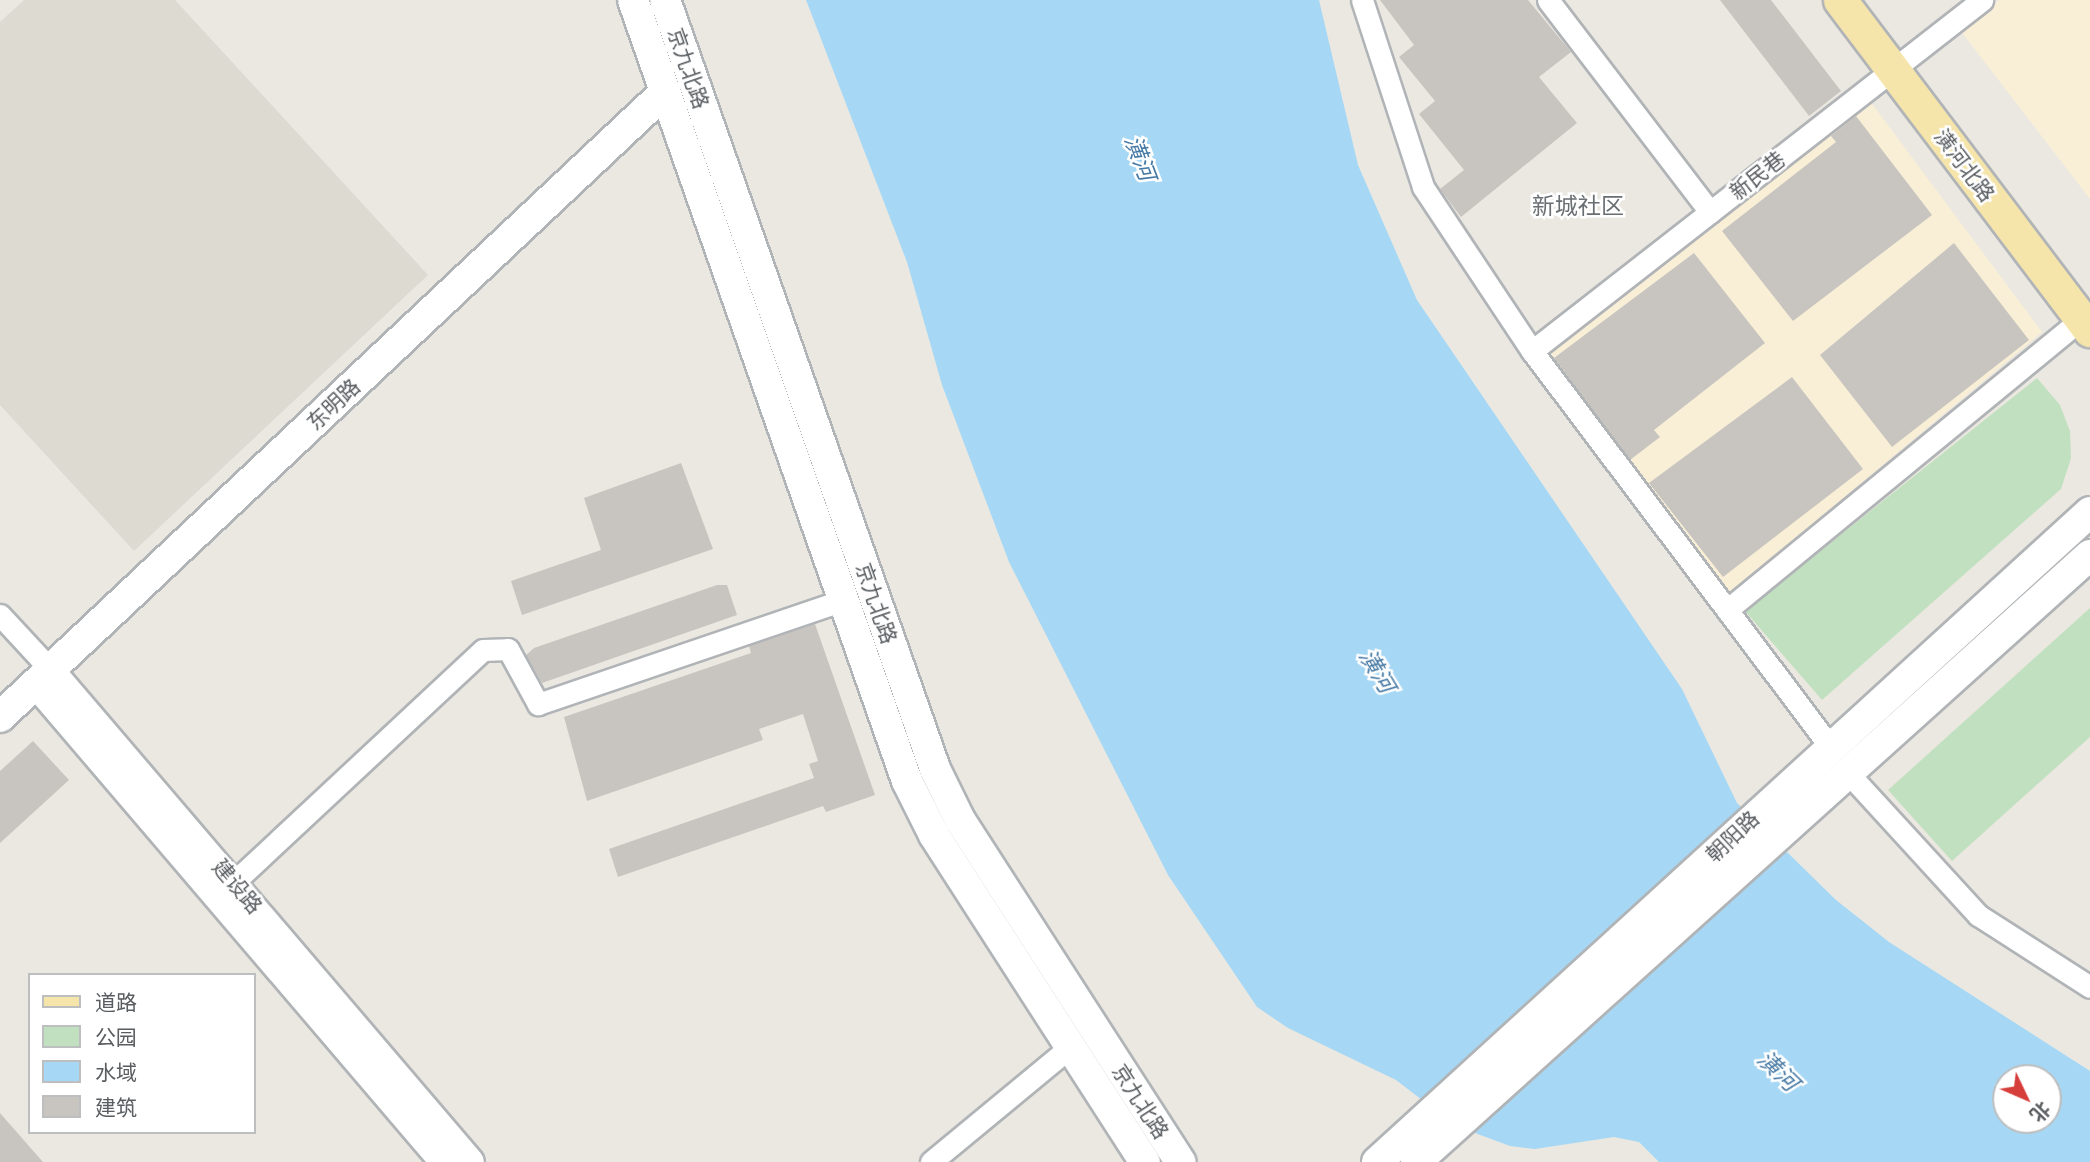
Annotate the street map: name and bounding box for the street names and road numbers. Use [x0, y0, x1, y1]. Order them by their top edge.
street label: 京九北路 [663, 24, 715, 112]
street label: 潢河北路 [1930, 124, 2000, 206]
street label: 新民巷 [1724, 146, 1790, 204]
street label: 东明路 [301, 373, 365, 435]
street label: 京九北路 [851, 559, 903, 647]
street label: 朝阳路 [1700, 805, 1764, 867]
street label: 建设路 [208, 854, 268, 918]
street label: 京九北路 [1108, 1059, 1174, 1143]

